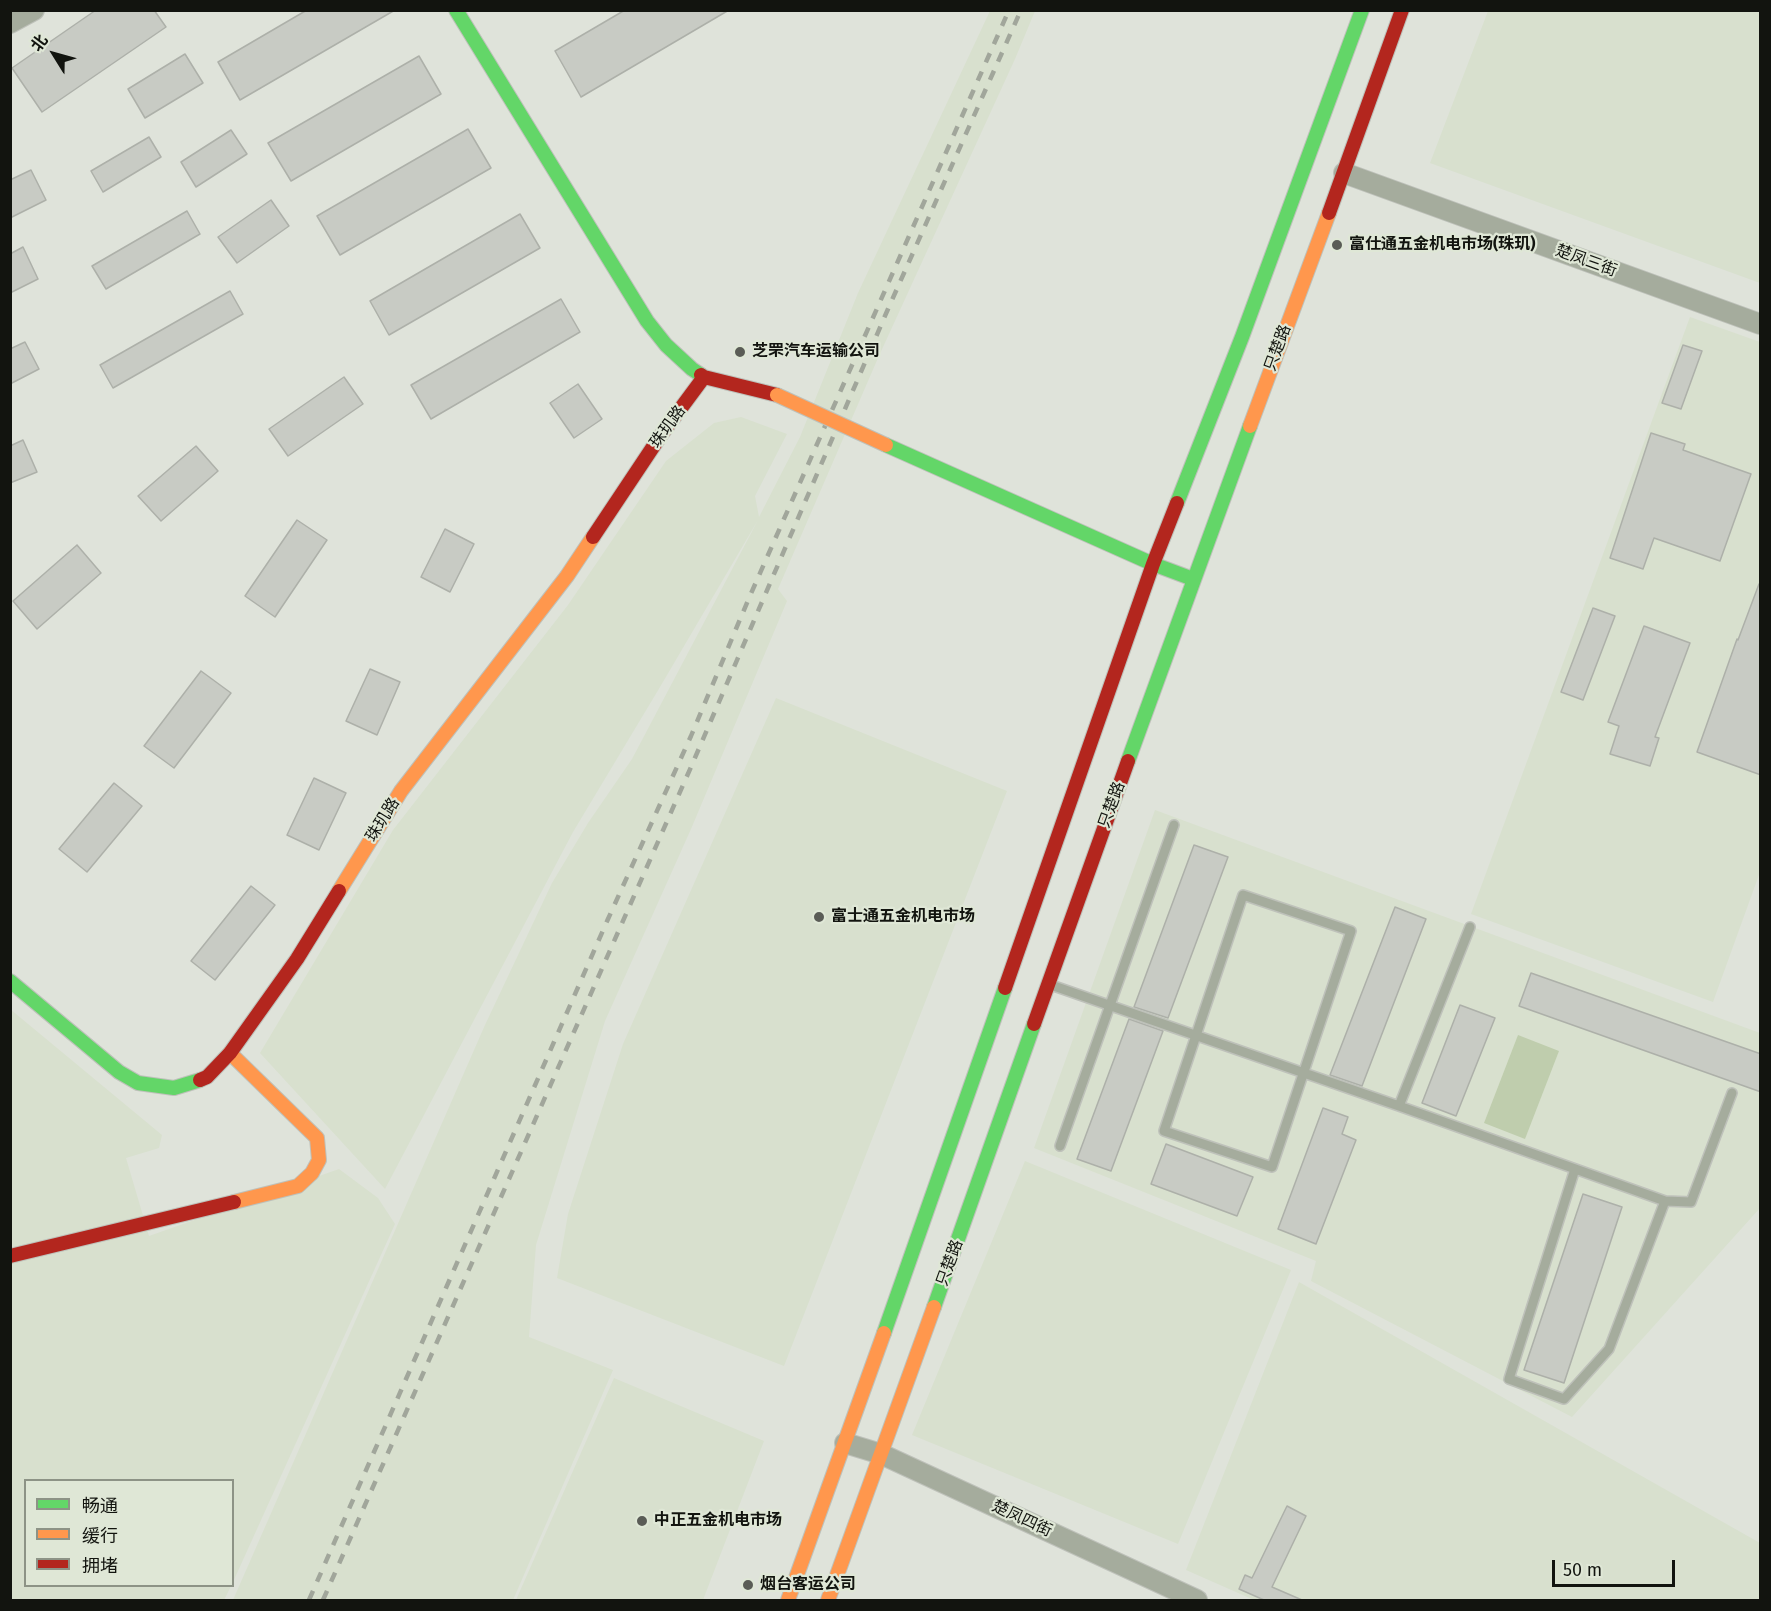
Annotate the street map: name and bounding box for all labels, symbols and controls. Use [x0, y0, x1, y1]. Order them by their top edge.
north arrow [24, 24, 84, 84]
text: 北 [27, 31, 52, 55]
place label: 富仕通五金机电市场(珠玑) [1349, 235, 1535, 255]
marker: 富仕通五金机电市场(珠玑) [1330, 238, 1344, 252]
street label: 楚凤三街 [1553, 241, 1619, 281]
street label: 只楚路 [1261, 322, 1295, 374]
place label: 芝罘汽车运输公司 [752, 342, 880, 362]
marker: 芝罘汽车运输公司 [733, 345, 747, 359]
street label: 珠玑路 [646, 402, 690, 452]
street label: 只楚路 [1095, 779, 1129, 831]
street label: 珠玑路 [362, 795, 404, 845]
place label: 富士通五金机电市场 [831, 907, 975, 927]
marker: 富士通五金机电市场 [812, 910, 826, 924]
street label: 只楚路 [933, 1237, 967, 1289]
legend [24, 1479, 234, 1587]
text: 畅通 [82, 1495, 118, 1517]
street label: 楚凤四街 [989, 1497, 1055, 1541]
place label: 中正五金机电市场 [654, 1511, 782, 1531]
marker: 中正五金机电市场 [635, 1514, 649, 1528]
text: 缓行 [82, 1525, 118, 1547]
scale bar [1555, 1548, 1678, 1586]
text: 拥堵 [82, 1555, 118, 1577]
text: 50 m [1563, 1559, 1602, 1581]
place label: 烟台客运公司 [760, 1575, 856, 1595]
marker: 烟台客运公司 [741, 1578, 755, 1592]

